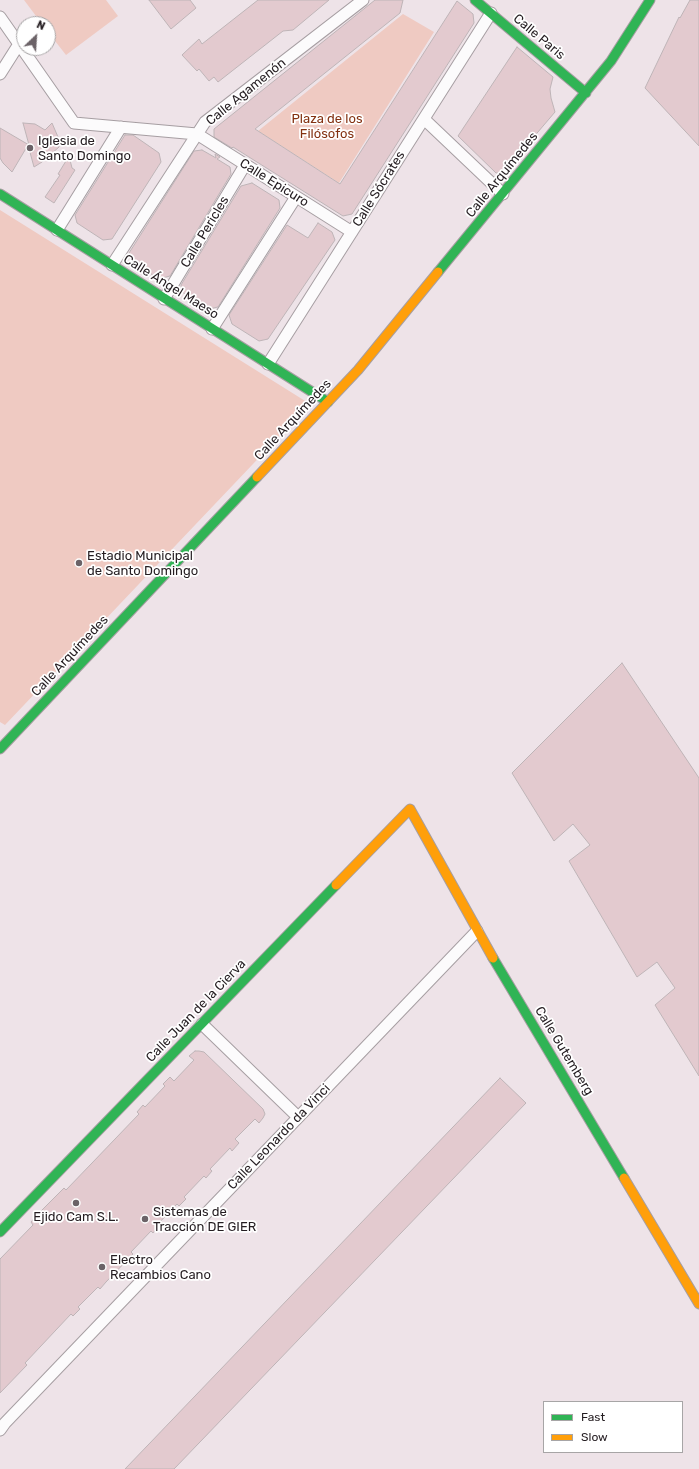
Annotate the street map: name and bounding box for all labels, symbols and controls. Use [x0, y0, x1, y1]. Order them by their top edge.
street label: Calle Paris [510, 11, 568, 63]
north arrow [16, 16, 56, 56]
text: N [35, 18, 47, 33]
street label: Calle Agamenón [203, 55, 289, 129]
park label: Plaza de los Filósofos [291, 111, 363, 142]
street label: Calle Arquímedes [463, 129, 541, 221]
place label: Iglesia de Santo Domingo [38, 133, 131, 164]
marker: Iglesia de Santo Domingo [25, 143, 35, 153]
street label: Calle Sócrates [350, 148, 408, 230]
street label: Calle Epicuro [237, 156, 311, 210]
street label: Calle Pericles [178, 193, 232, 271]
street label: Calle Ángel Maeso [120, 251, 222, 323]
street label: Calle Arquímedes [251, 376, 335, 464]
place label: Estadio Municipal de Santo Domingo [87, 548, 198, 579]
marker: Estadio Municipal de Santo Domingo [74, 558, 84, 568]
street label: Calle Arquímedes [28, 612, 112, 700]
street label: Calle Juan de la Cierva [143, 956, 249, 1066]
street label: Calle Gutemberg [531, 1004, 597, 1098]
street label: Calle Leonardo da Vinci [225, 1081, 333, 1193]
marker: Ejido Cam S.L. [71, 1198, 81, 1208]
place label: Sistemas de Tracción DE GIER [153, 1204, 256, 1235]
place label: Ejido Cam S.L. [33, 1209, 119, 1225]
marker: Sistemas de Tracción DE GIER [140, 1214, 150, 1224]
place label: Electro Recambios Cano [110, 1252, 211, 1283]
marker: Electro Recambios Cano [97, 1262, 107, 1272]
legend [543, 1401, 683, 1453]
text: Fast [581, 1410, 605, 1424]
text: Slow [581, 1430, 608, 1444]

